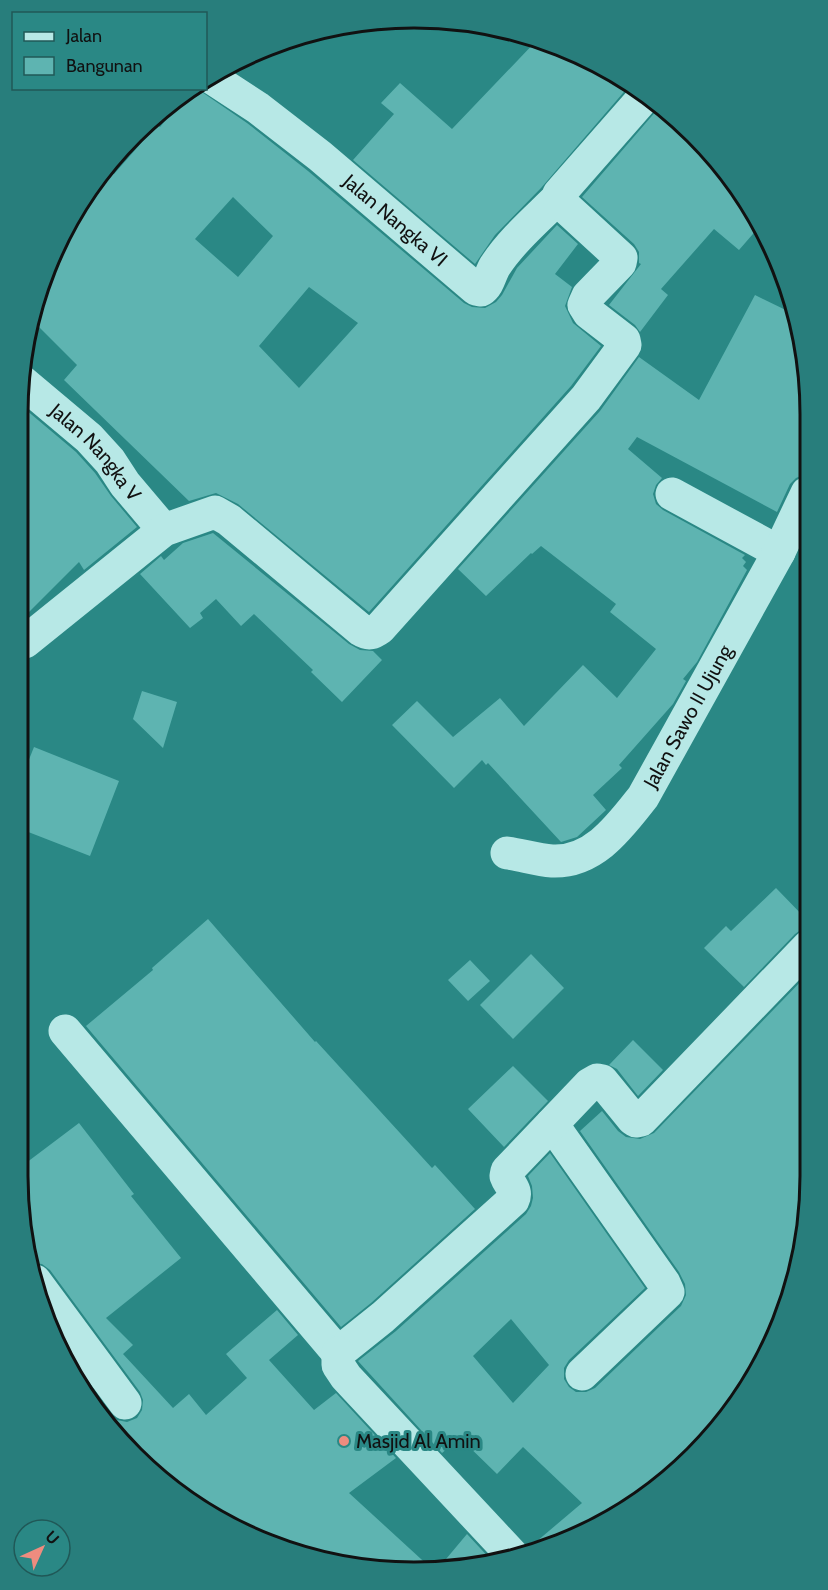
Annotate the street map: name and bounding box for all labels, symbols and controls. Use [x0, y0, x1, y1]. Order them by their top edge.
legend [12, 12, 207, 90]
text: Jalan [65, 25, 102, 47]
text: Bangunan [66, 55, 143, 77]
street label: Jalan Nangka VI [338, 168, 452, 271]
street label: Jalan Nangka V [44, 398, 147, 506]
street label: Jalan Sawo II Ujung [638, 640, 738, 793]
place label: Masjid Al Amin [356, 1429, 481, 1453]
marker: Masjid Al Amin [337, 1434, 351, 1448]
north arrow [12, 1518, 72, 1578]
text: U [41, 1527, 63, 1549]

